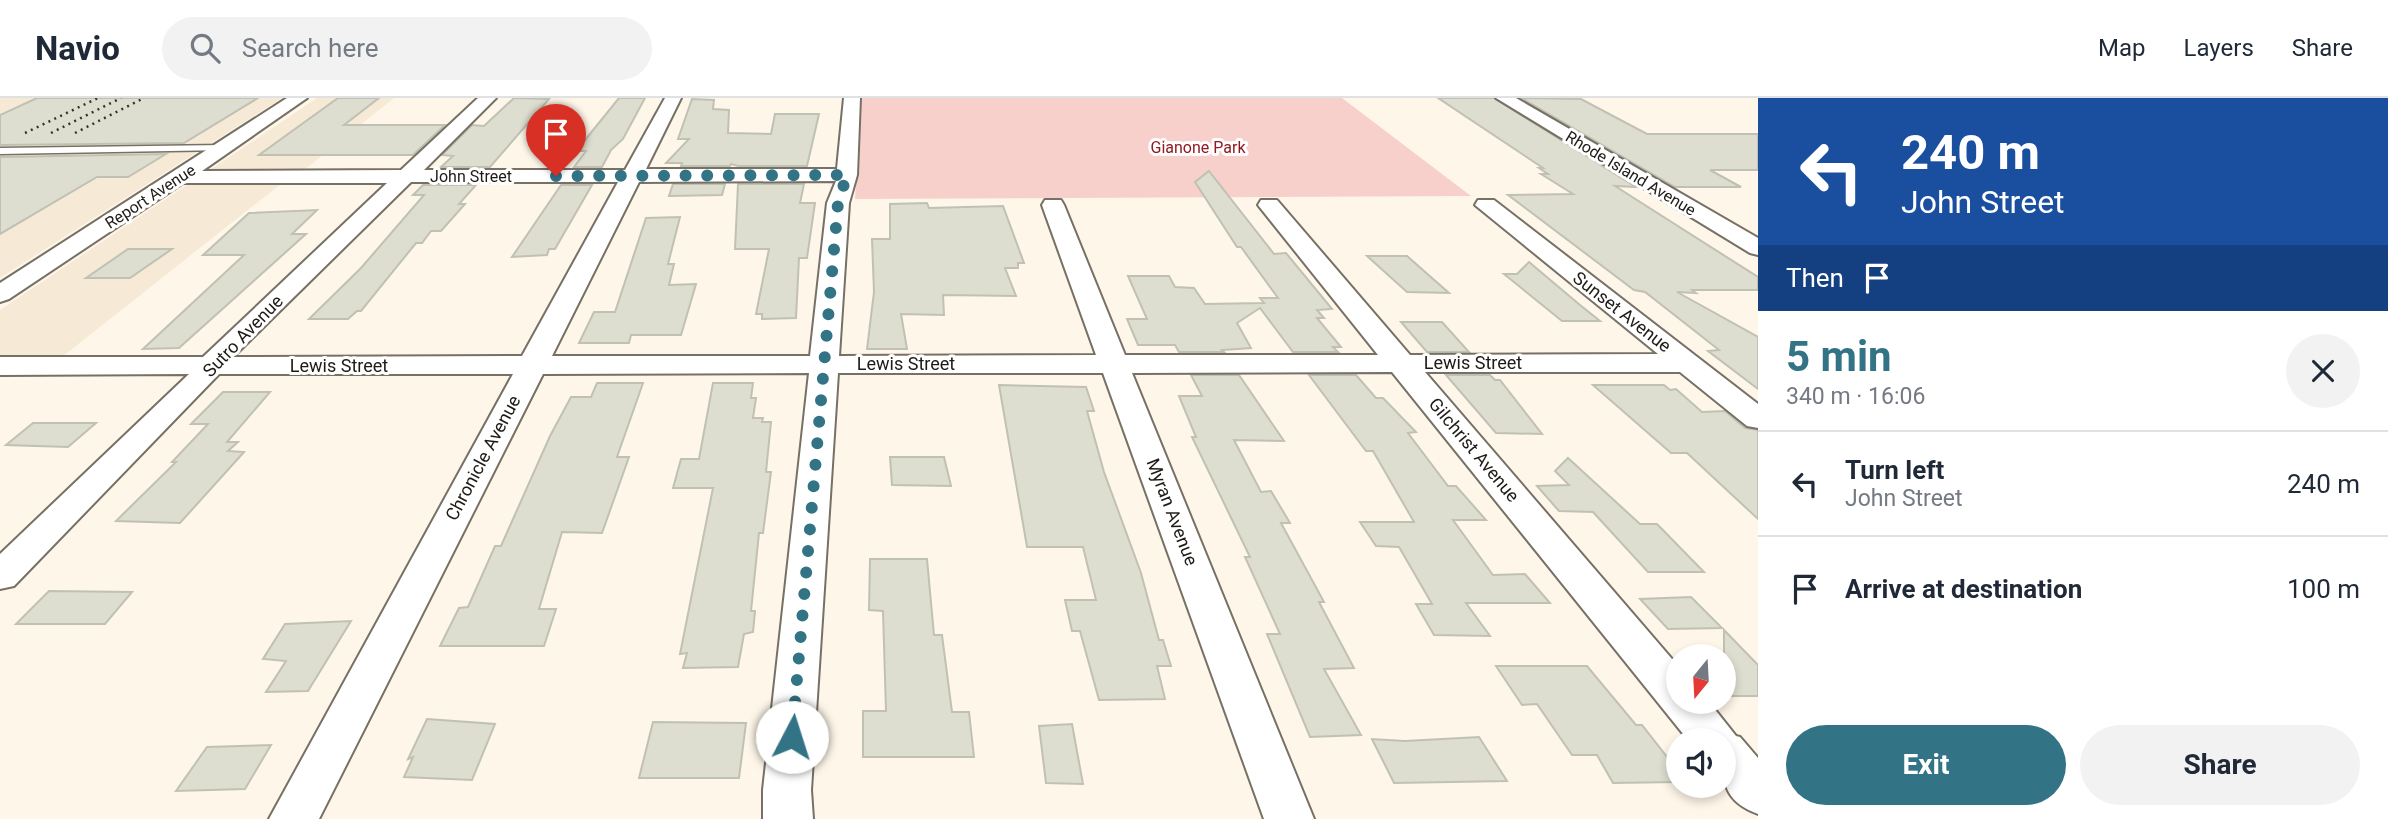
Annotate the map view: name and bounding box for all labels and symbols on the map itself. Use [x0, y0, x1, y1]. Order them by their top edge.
pin [526, 104, 586, 176]
street label: Rhode Island Avenue [1562, 127, 1699, 220]
park label: Gianone Park [1151, 138, 1246, 157]
street label: Report Avenue [102, 160, 199, 233]
street label: John Street [430, 167, 512, 186]
street label: Sunset Avenue [1569, 267, 1676, 356]
street label: Sutro Avenue [198, 290, 287, 381]
street label: Lewis Street [1424, 352, 1522, 373]
street label: Lewis Street [857, 353, 955, 374]
street label: Lewis Street [290, 355, 388, 376]
street label: Chronicle Avenue [441, 392, 524, 524]
street label: Gilchrist Avenue [1425, 393, 1524, 506]
street label: Myran Avenue [1142, 455, 1203, 568]
north arrow [1666, 644, 1736, 714]
position arrow [755, 700, 829, 774]

